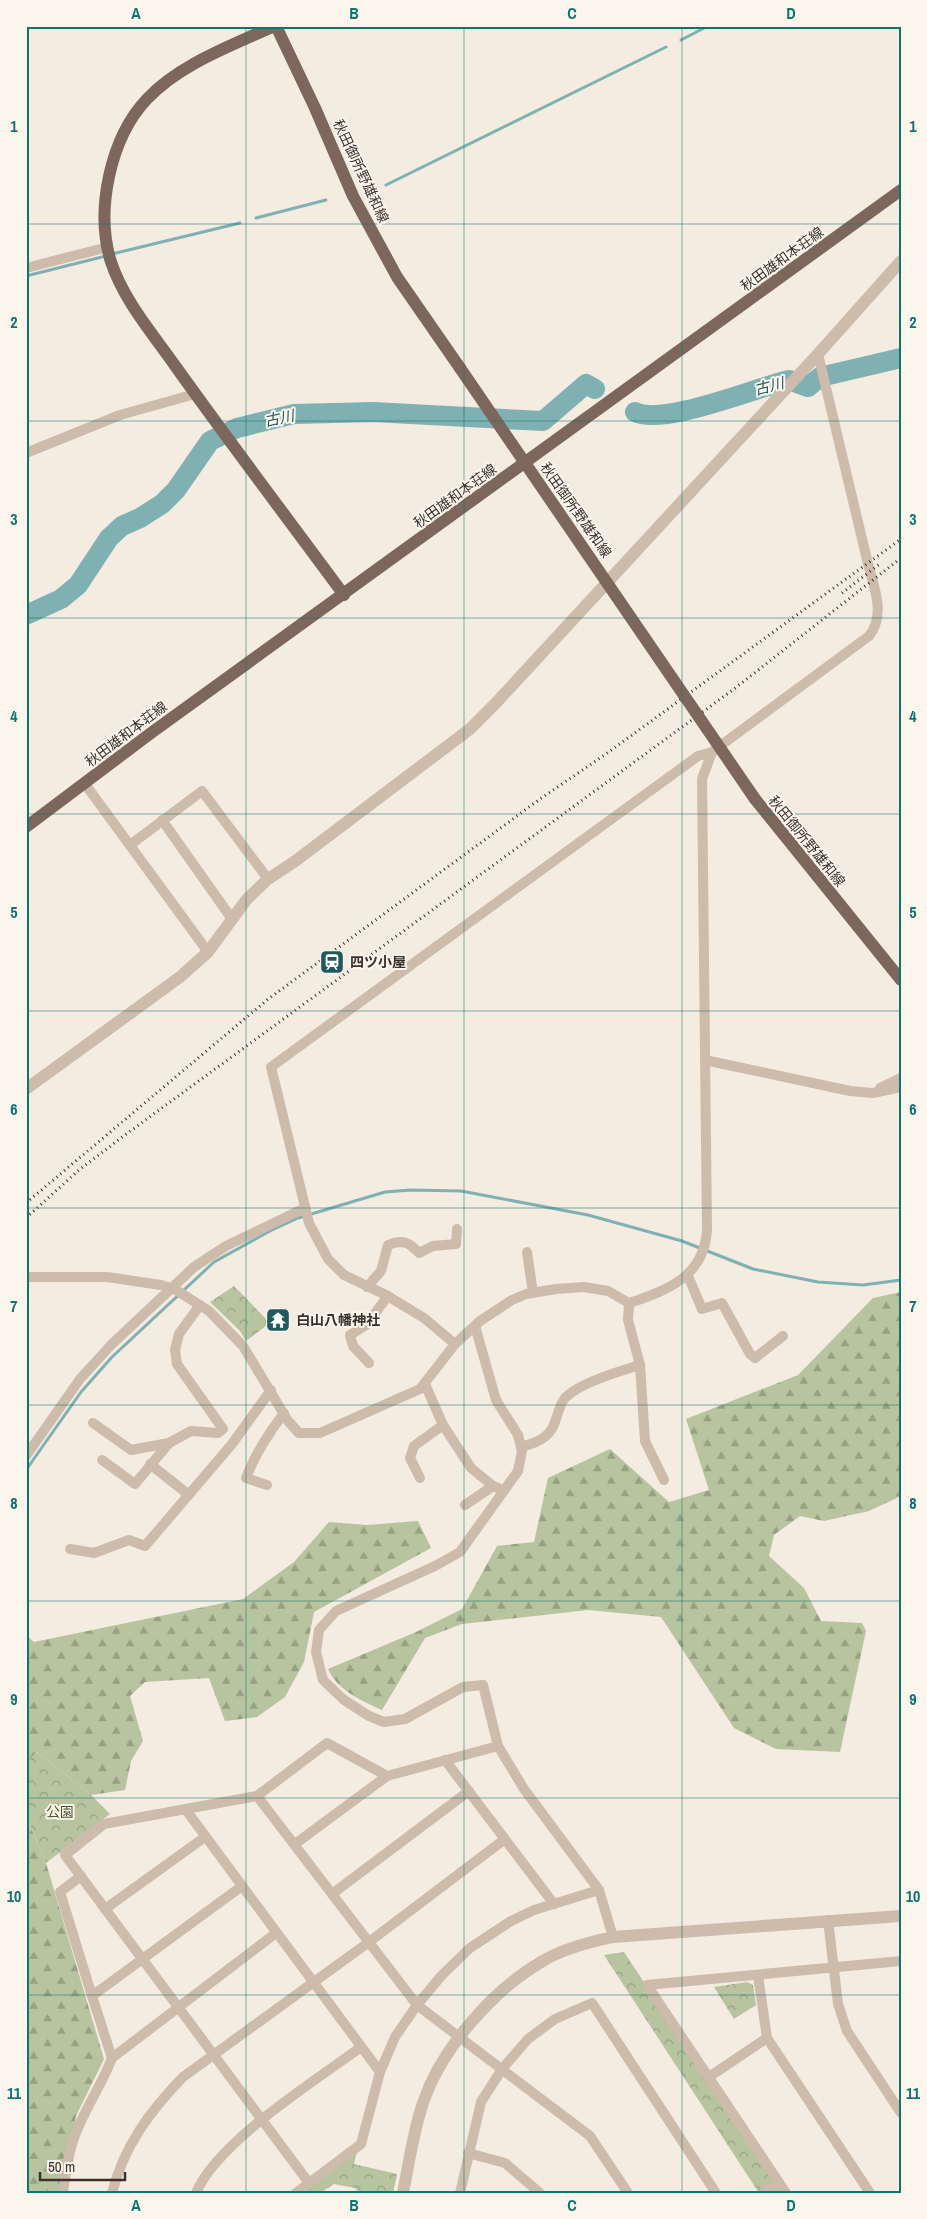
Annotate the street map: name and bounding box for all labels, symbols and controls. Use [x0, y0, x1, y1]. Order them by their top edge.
text: A [131, 2, 141, 24]
text: B [349, 2, 359, 24]
text: C [567, 2, 577, 24]
text: D [786, 2, 796, 24]
text: 1 [10, 115, 18, 137]
text: 1 [909, 115, 917, 137]
street label: 秋田御所野雄和線 [329, 116, 393, 226]
street label: 秋田雄和本荘線 [737, 223, 827, 295]
text: 2 [10, 311, 18, 333]
text: 2 [909, 311, 917, 333]
water label: 古川 [752, 372, 788, 400]
water label: 古川 [262, 404, 298, 431]
street label: 秋田御所野雄和線 [537, 459, 615, 561]
street label: 秋田雄和本荘線 [410, 460, 500, 532]
text: 3 [10, 508, 18, 530]
text: 3 [909, 508, 917, 530]
street label: 秋田雄和本荘線 [81, 697, 171, 771]
text: 4 [10, 705, 18, 727]
text: 4 [909, 705, 917, 727]
street label: 秋田御所野雄和線 [765, 792, 849, 890]
text: 5 [10, 901, 18, 923]
text: 5 [909, 901, 917, 923]
station icon: 四ツ小屋 [319, 949, 345, 975]
place label: 四ツ小屋 [350, 953, 406, 971]
text: 6 [10, 1098, 18, 1120]
text: 6 [909, 1098, 917, 1120]
text: 7 [10, 1295, 18, 1317]
text: 7 [909, 1295, 917, 1317]
temple icon: 白山八幡神社 [265, 1307, 291, 1333]
place label: 白山八幡神社 [296, 1311, 380, 1329]
text: 8 [10, 1492, 18, 1514]
text: 8 [909, 1492, 917, 1514]
text: 9 [10, 1688, 18, 1710]
text: 9 [909, 1688, 917, 1710]
park label: 公園 [46, 1803, 74, 1821]
text: 10 [7, 1885, 21, 1907]
text: 10 [906, 1885, 920, 1907]
text: 11 [7, 2082, 22, 2104]
text: 11 [906, 2082, 921, 2104]
scale bar [40, 2149, 125, 2181]
text: 50 m [48, 2156, 75, 2177]
text: A [131, 2194, 141, 2216]
text: B [349, 2194, 359, 2216]
text: C [567, 2194, 577, 2216]
text: D [786, 2194, 796, 2216]

